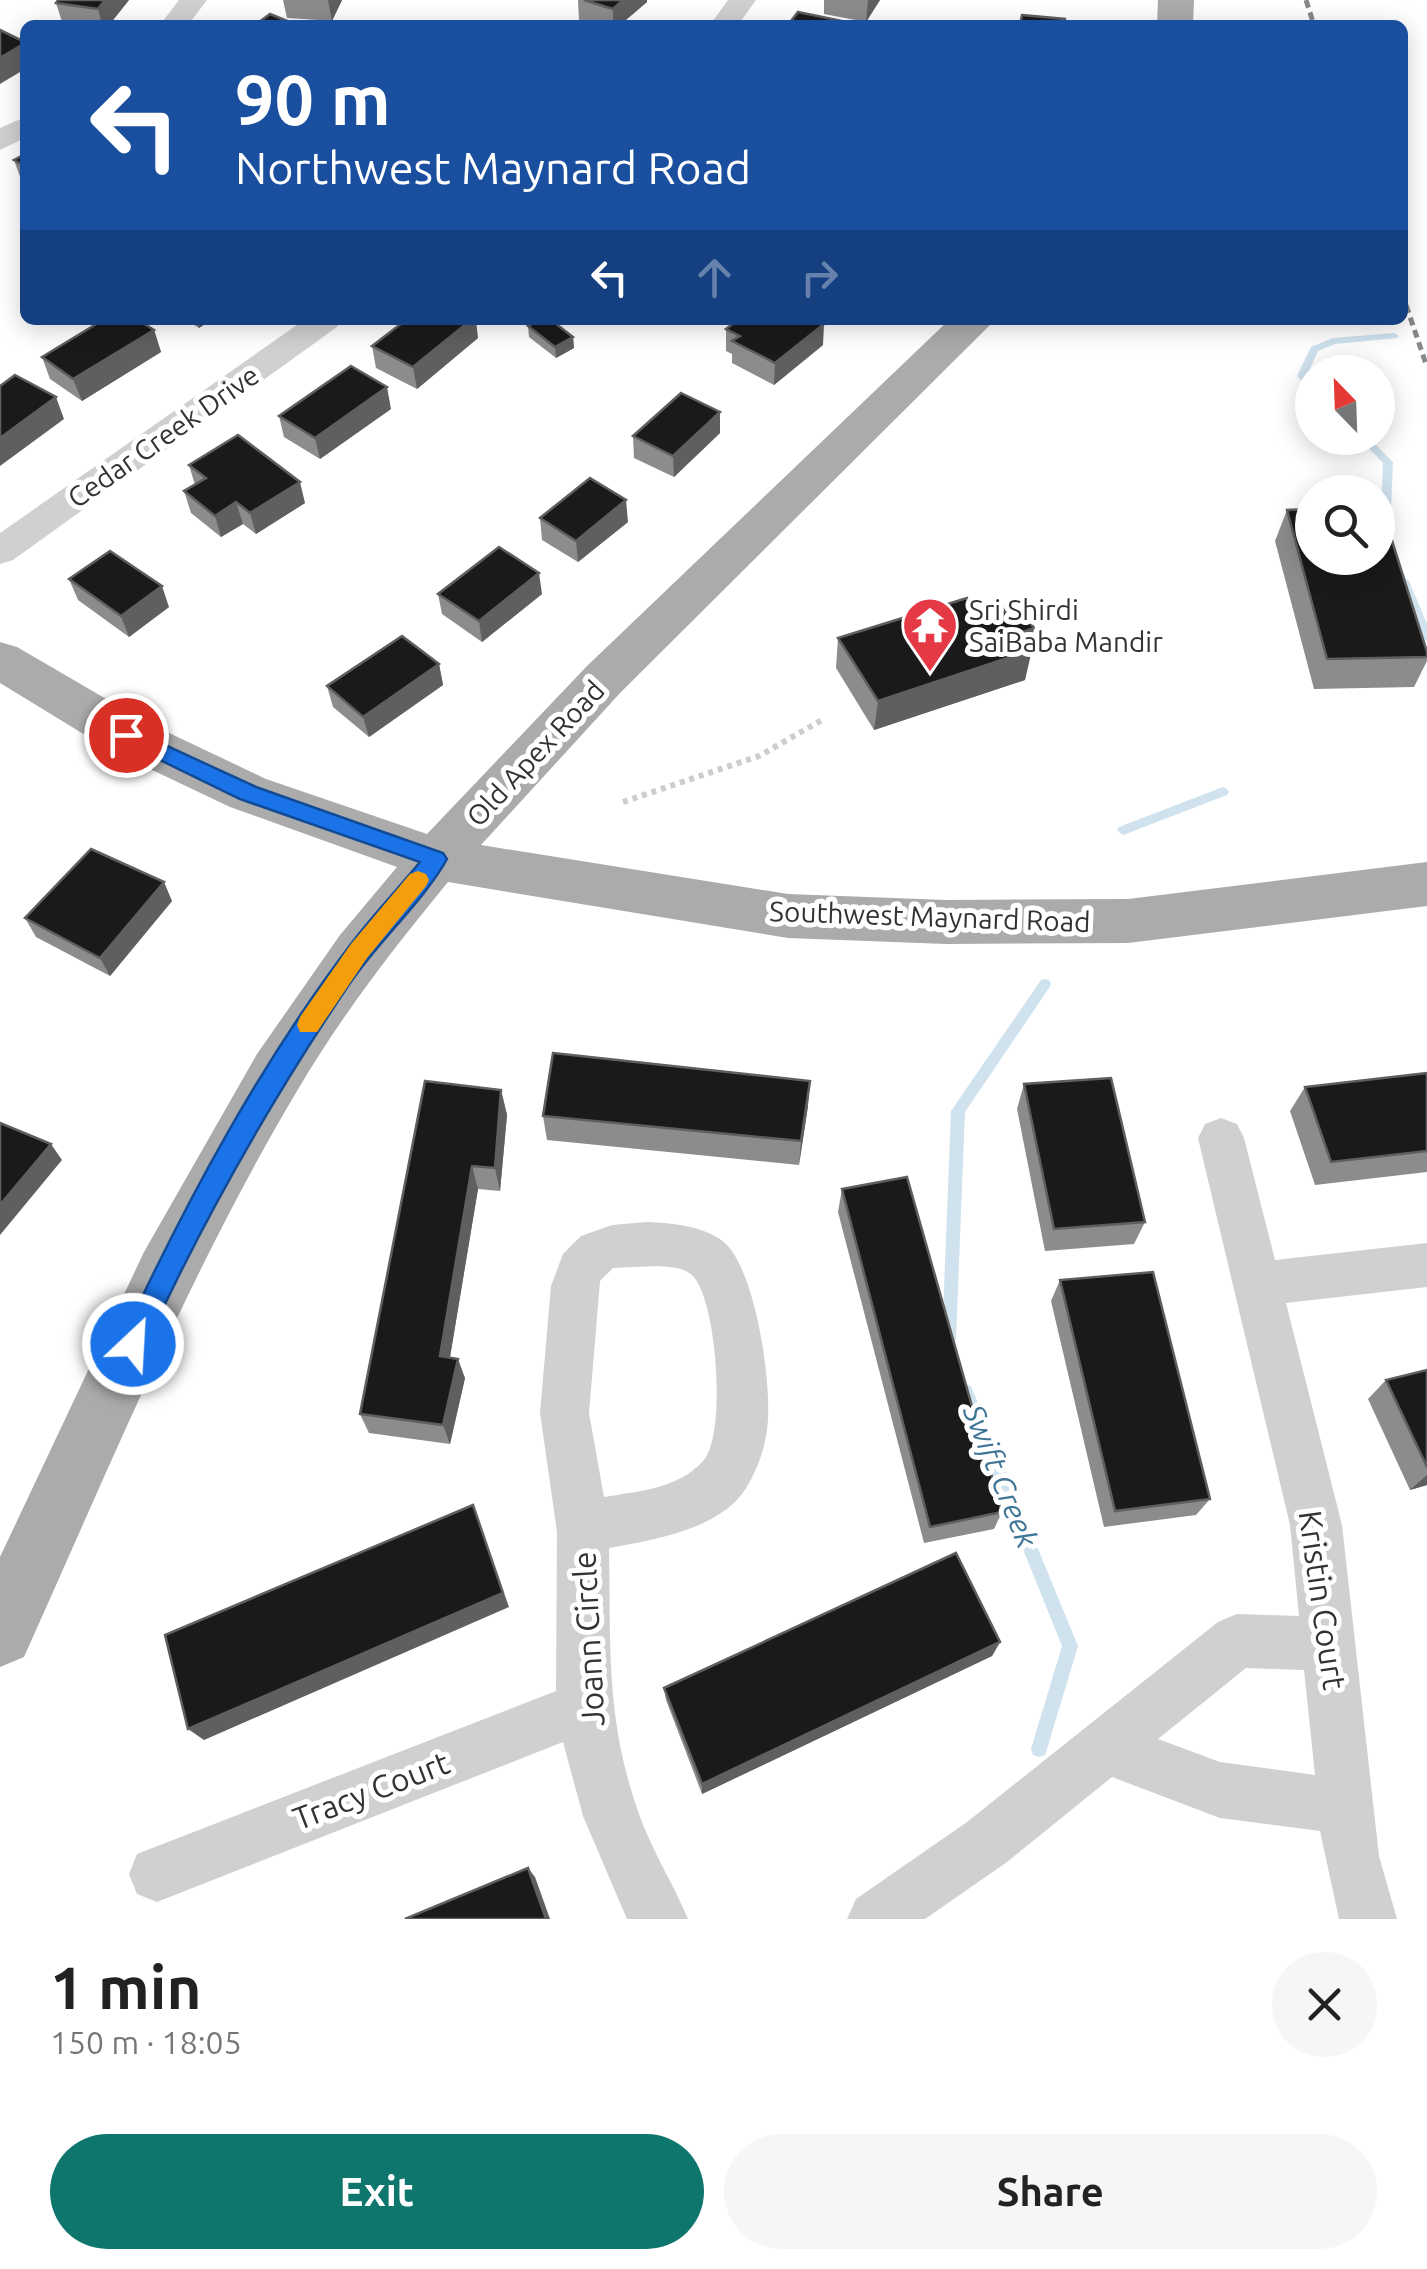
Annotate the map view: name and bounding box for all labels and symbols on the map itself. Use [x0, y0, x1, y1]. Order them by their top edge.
north arrow [1295, 355, 1395, 455]
street label: Cedar Creek Drive [62, 359, 264, 513]
place label: Sri Shirdi SaiBaba Mandir [969, 594, 1163, 657]
temple icon: Sri Shirdi SaiBaba Mandir [900, 595, 960, 674]
street label: Old Apex Road [460, 674, 610, 832]
pin [84, 693, 169, 778]
street label: Southwest Maynard Road [769, 895, 1091, 937]
position arrow [81, 1292, 185, 1396]
water label: Swift Creek [957, 1399, 1045, 1553]
street label: Kristin Court [1293, 1508, 1353, 1692]
street label: Joann Circle [565, 1551, 611, 1727]
street label: Tracy Court [288, 1744, 455, 1836]

